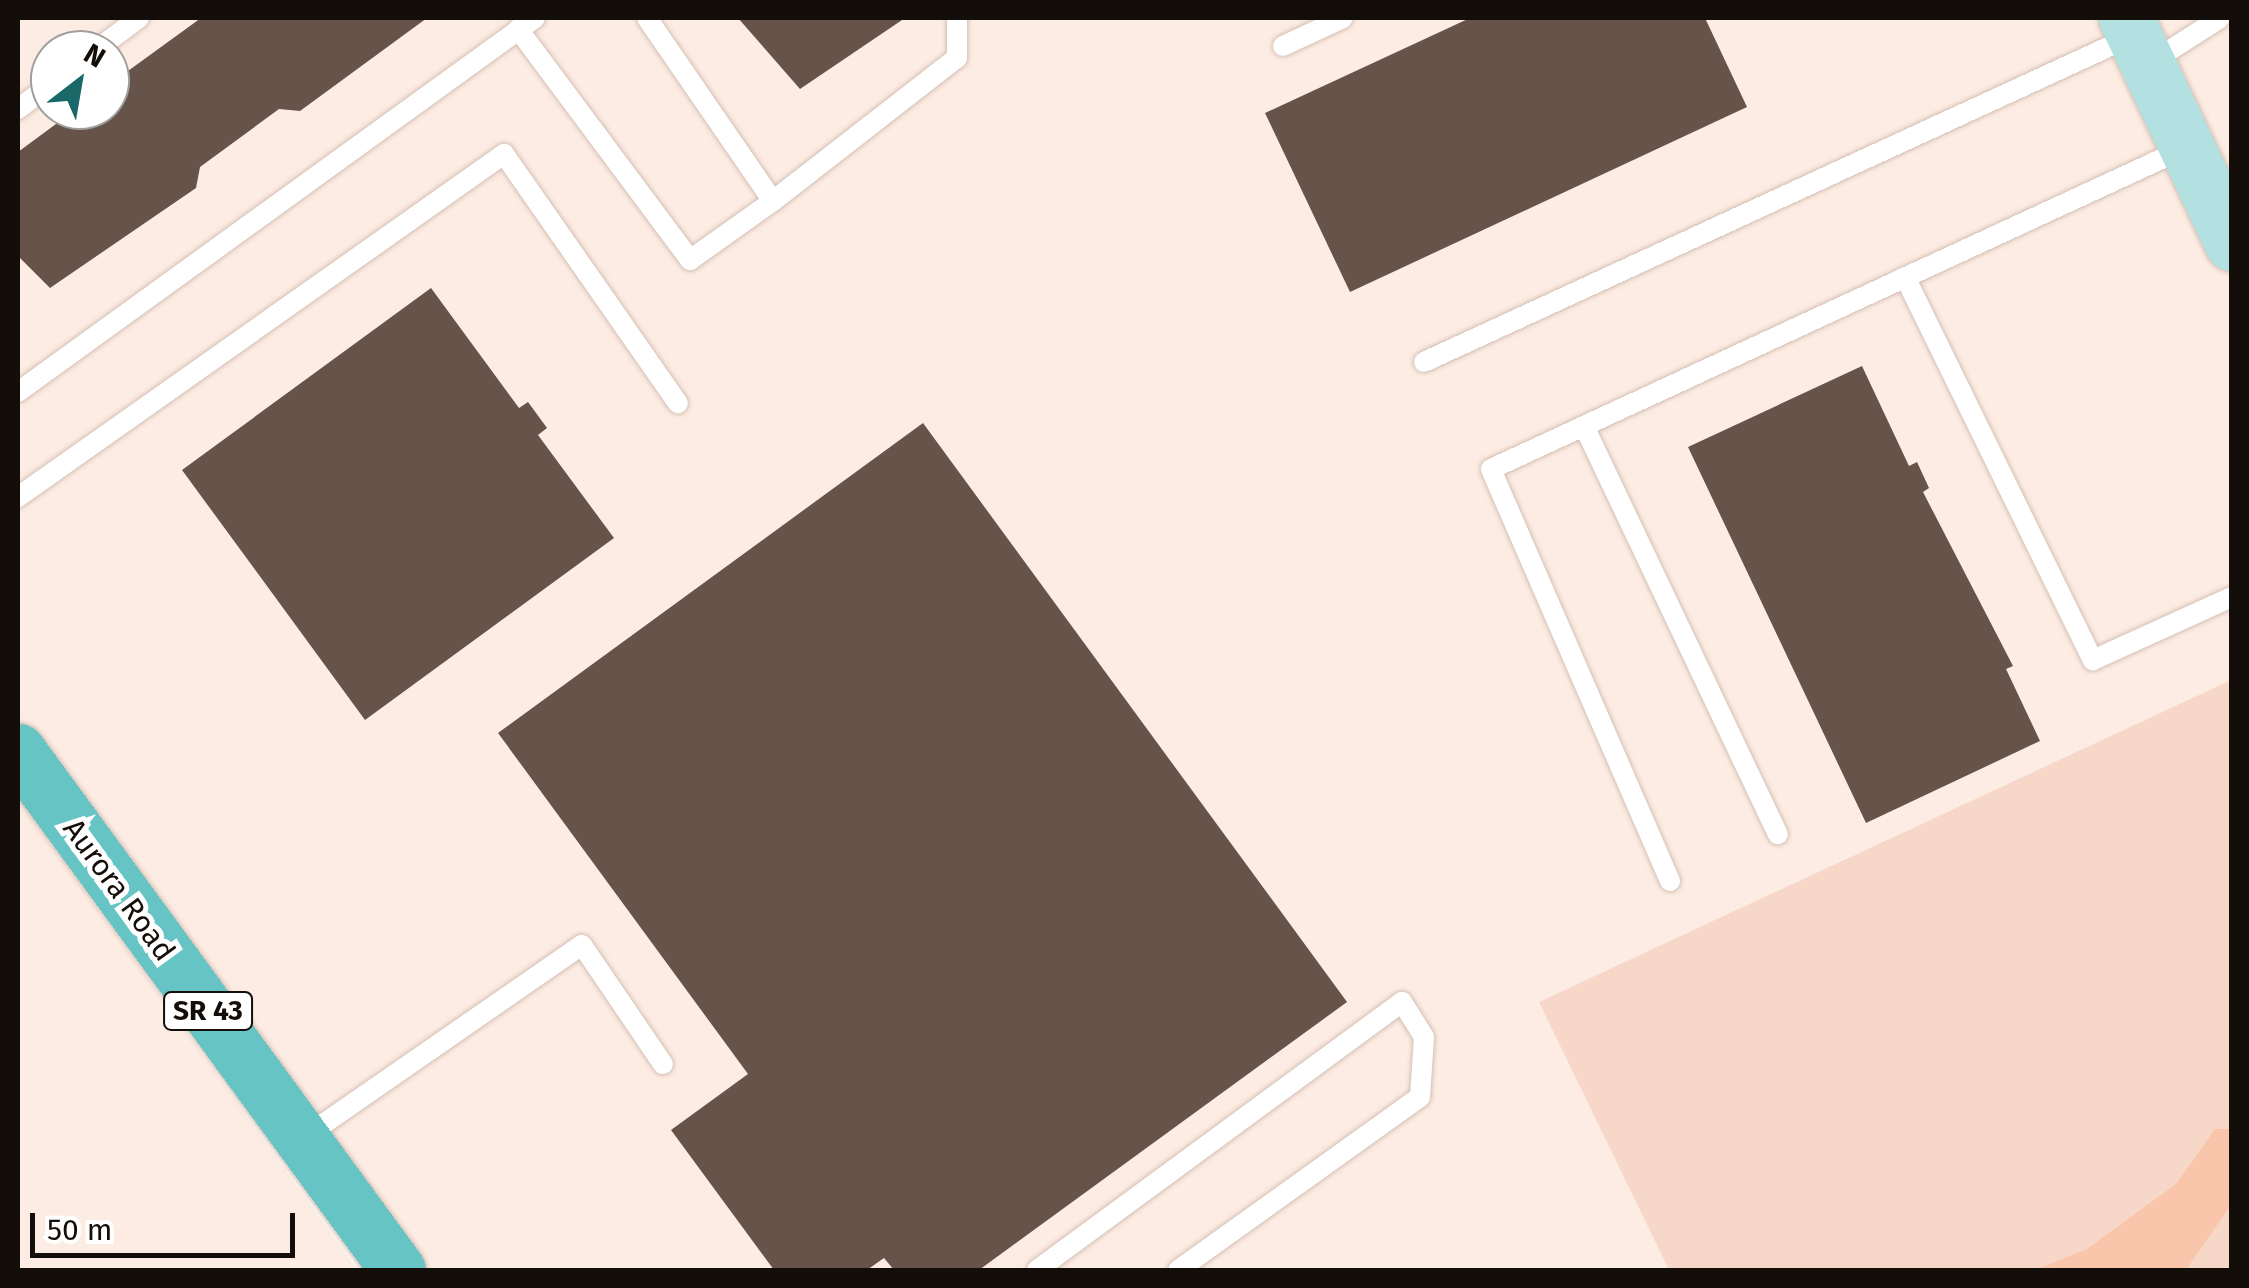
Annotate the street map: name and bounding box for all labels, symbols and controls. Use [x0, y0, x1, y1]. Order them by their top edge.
north arrow [30, 30, 130, 130]
text: N [78, 37, 111, 74]
street label: Aurora Road [55, 812, 183, 968]
road number: SR 43 [163, 988, 253, 1034]
scale bar [35, 1193, 300, 1255]
text: 50 m [47, 1212, 112, 1248]

